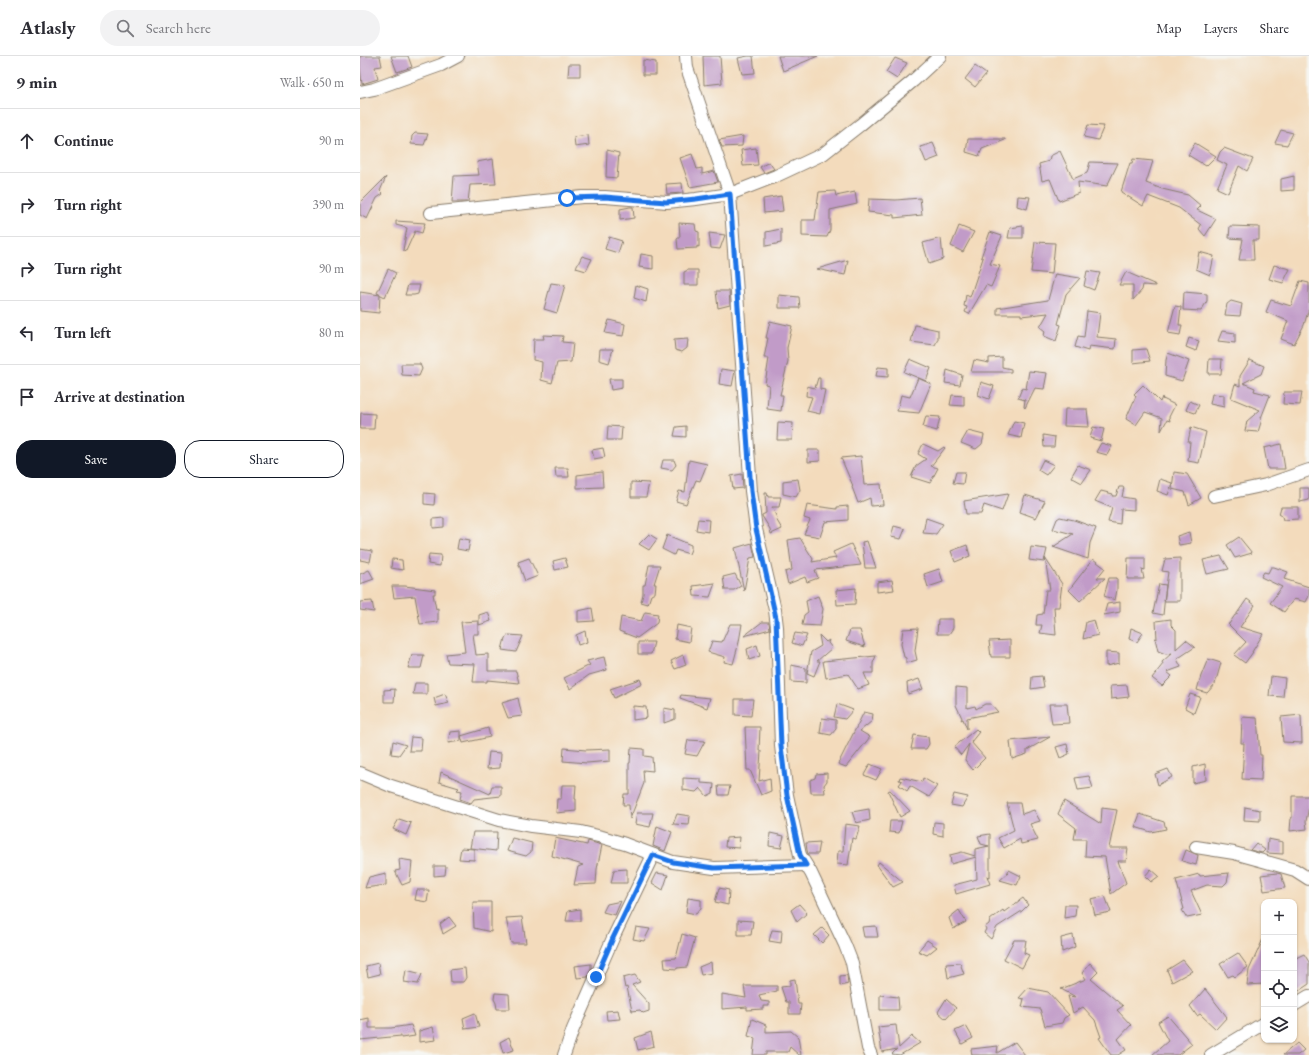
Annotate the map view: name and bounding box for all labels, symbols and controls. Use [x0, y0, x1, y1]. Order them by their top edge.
search box [100, 10, 380, 46]
text: Atlasly [20, 15, 76, 40]
icon: search [114, 17, 136, 39]
text: Search here [146, 18, 211, 37]
text: Map [1156, 19, 1181, 37]
text: Layers [1203, 19, 1238, 37]
text: Share [1260, 19, 1289, 37]
text: 9 min [16, 71, 57, 93]
text: Walk · 650 m [280, 74, 344, 91]
icon: ahead [16, 130, 38, 152]
text: Continue [54, 131, 114, 150]
text: 90 m [319, 132, 344, 149]
route start [558, 189, 576, 207]
icon: right [16, 194, 38, 216]
text: Turn right [54, 195, 122, 214]
text: 390 m [313, 196, 344, 213]
icon: right [16, 258, 38, 280]
text: Turn right [54, 259, 122, 278]
text: 90 m [319, 260, 344, 277]
icon: left [16, 322, 38, 344]
text: Turn left [54, 323, 111, 342]
text: 80 m [319, 324, 344, 341]
icon: arrive [16, 386, 38, 408]
text: Arrive at destination [54, 387, 185, 406]
button: Save [16, 440, 176, 478]
button: Share [184, 440, 344, 478]
map controls [1261, 899, 1297, 1043]
button: + [1261, 899, 1297, 935]
button: − [1261, 935, 1297, 971]
route end [587, 968, 605, 986]
button: locate [1261, 971, 1297, 1007]
button: layers [1261, 1007, 1297, 1043]

